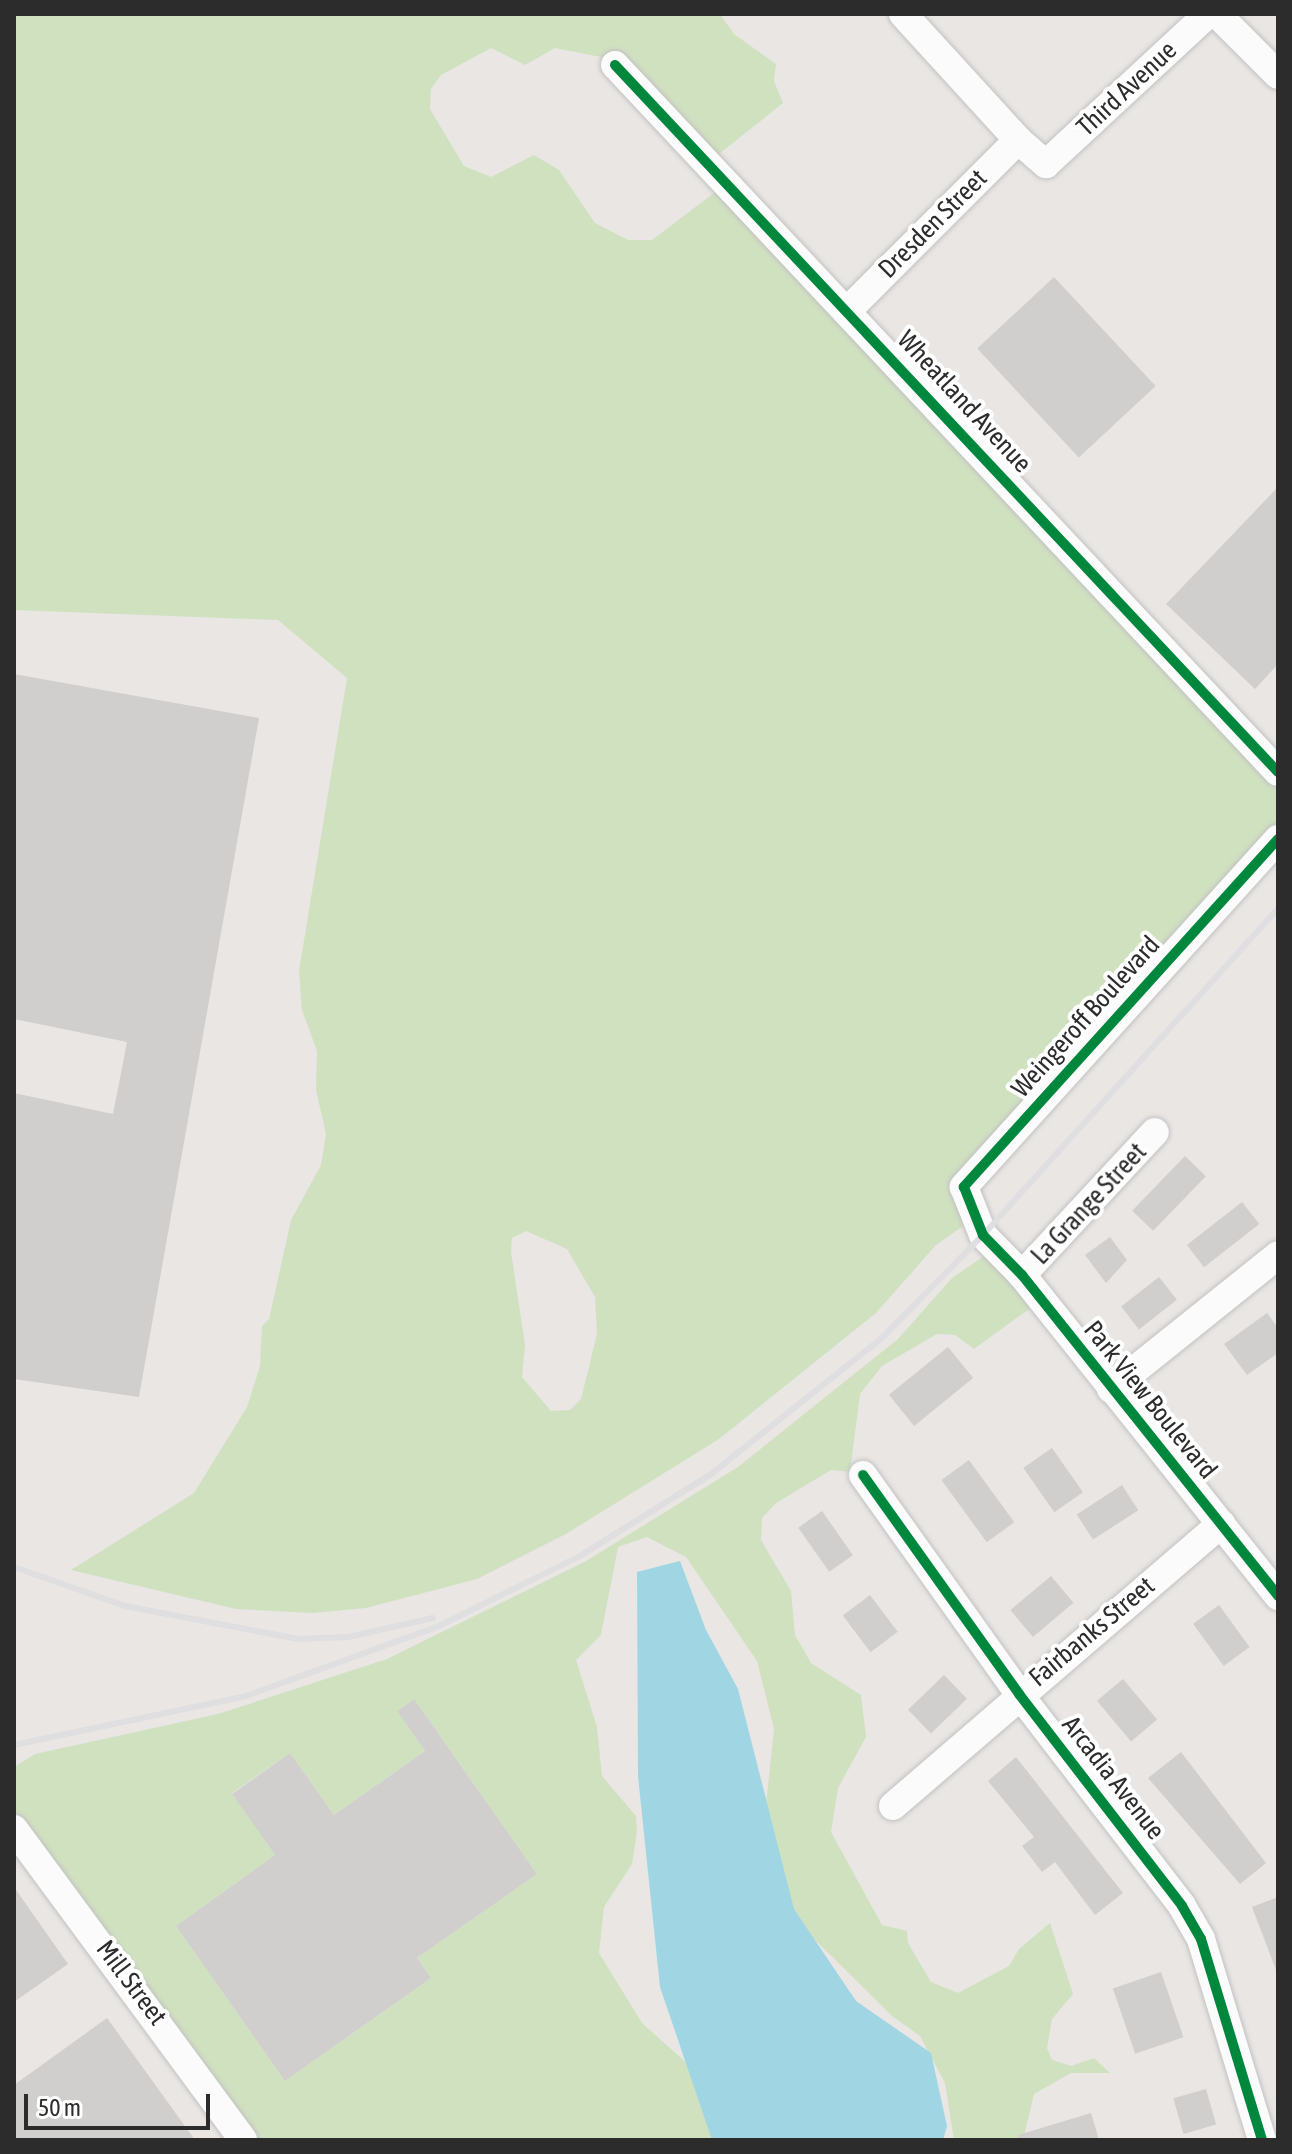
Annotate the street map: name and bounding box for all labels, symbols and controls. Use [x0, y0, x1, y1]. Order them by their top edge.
street label: Third Avenue [1071, 35, 1183, 143]
street label: Dresden Street [872, 163, 994, 285]
street label: Wheatland Avenue [890, 325, 1038, 479]
street label: Weingeroff Boulevard [1005, 930, 1167, 1104]
street label: La Grange Street [1025, 1137, 1153, 1271]
street label: Park View Boulevard [1077, 1315, 1223, 1485]
street label: Fairbanks Street [1023, 1571, 1161, 1693]
street label: Arcadia Avenue [1055, 1710, 1171, 1846]
street label: Mill Street [89, 1935, 173, 2031]
scale bar [28, 2078, 214, 2128]
text: 50 m [38, 2094, 81, 2121]

